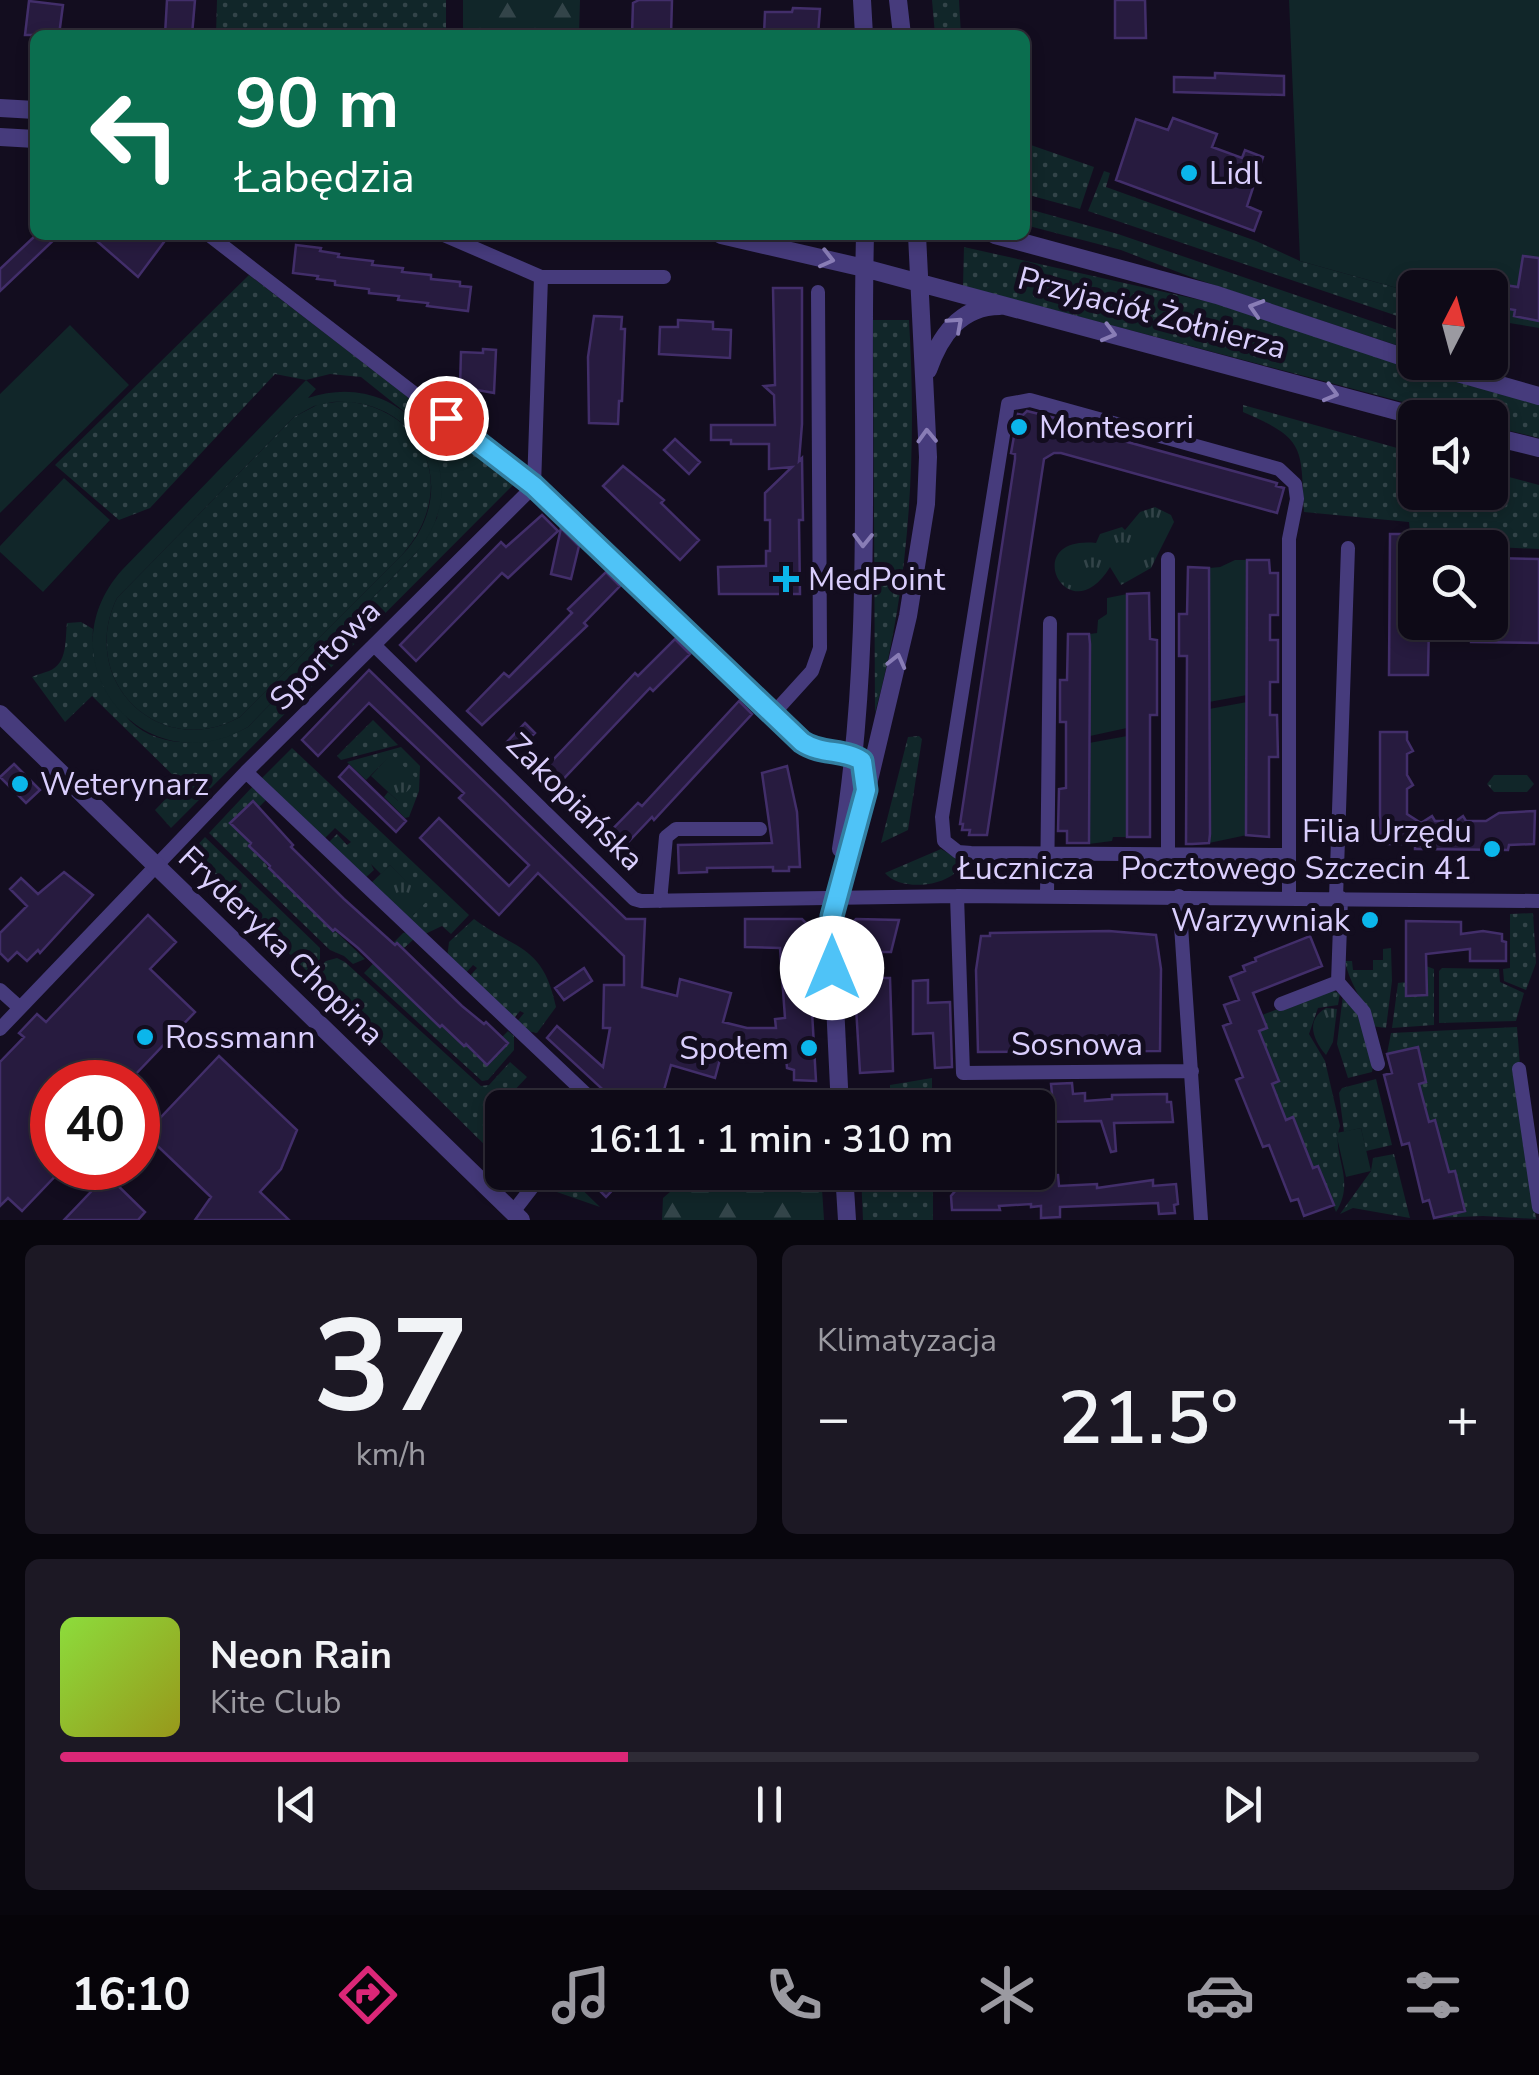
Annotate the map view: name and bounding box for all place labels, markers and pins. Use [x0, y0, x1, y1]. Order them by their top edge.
place label: Lidl [1209, 152, 1262, 195]
marker: Lidl [1178, 162, 1200, 184]
pin [404, 376, 489, 461]
place label: Montesorri [1039, 406, 1194, 449]
marker: Montesorri [1008, 416, 1030, 438]
place label: MedPoint [808, 558, 946, 601]
marker: MedPoint [773, 566, 799, 592]
place label: Weterynarz [40, 763, 209, 806]
marker: Weterynarz [9, 773, 31, 795]
place label: Filia Urzędu Pocztowego Szczecin 41 [1120, 810, 1472, 890]
marker: Filia Urzędu Pocztowego Szczecin 41 [1481, 838, 1503, 860]
place label: Warzywniak [1171, 899, 1351, 942]
marker: Warzywniak [1359, 909, 1381, 931]
place label: Rossmann [165, 1016, 315, 1059]
marker: Rossmann [134, 1026, 156, 1048]
place label: Społem [679, 1027, 789, 1070]
marker: Społem [798, 1037, 820, 1059]

